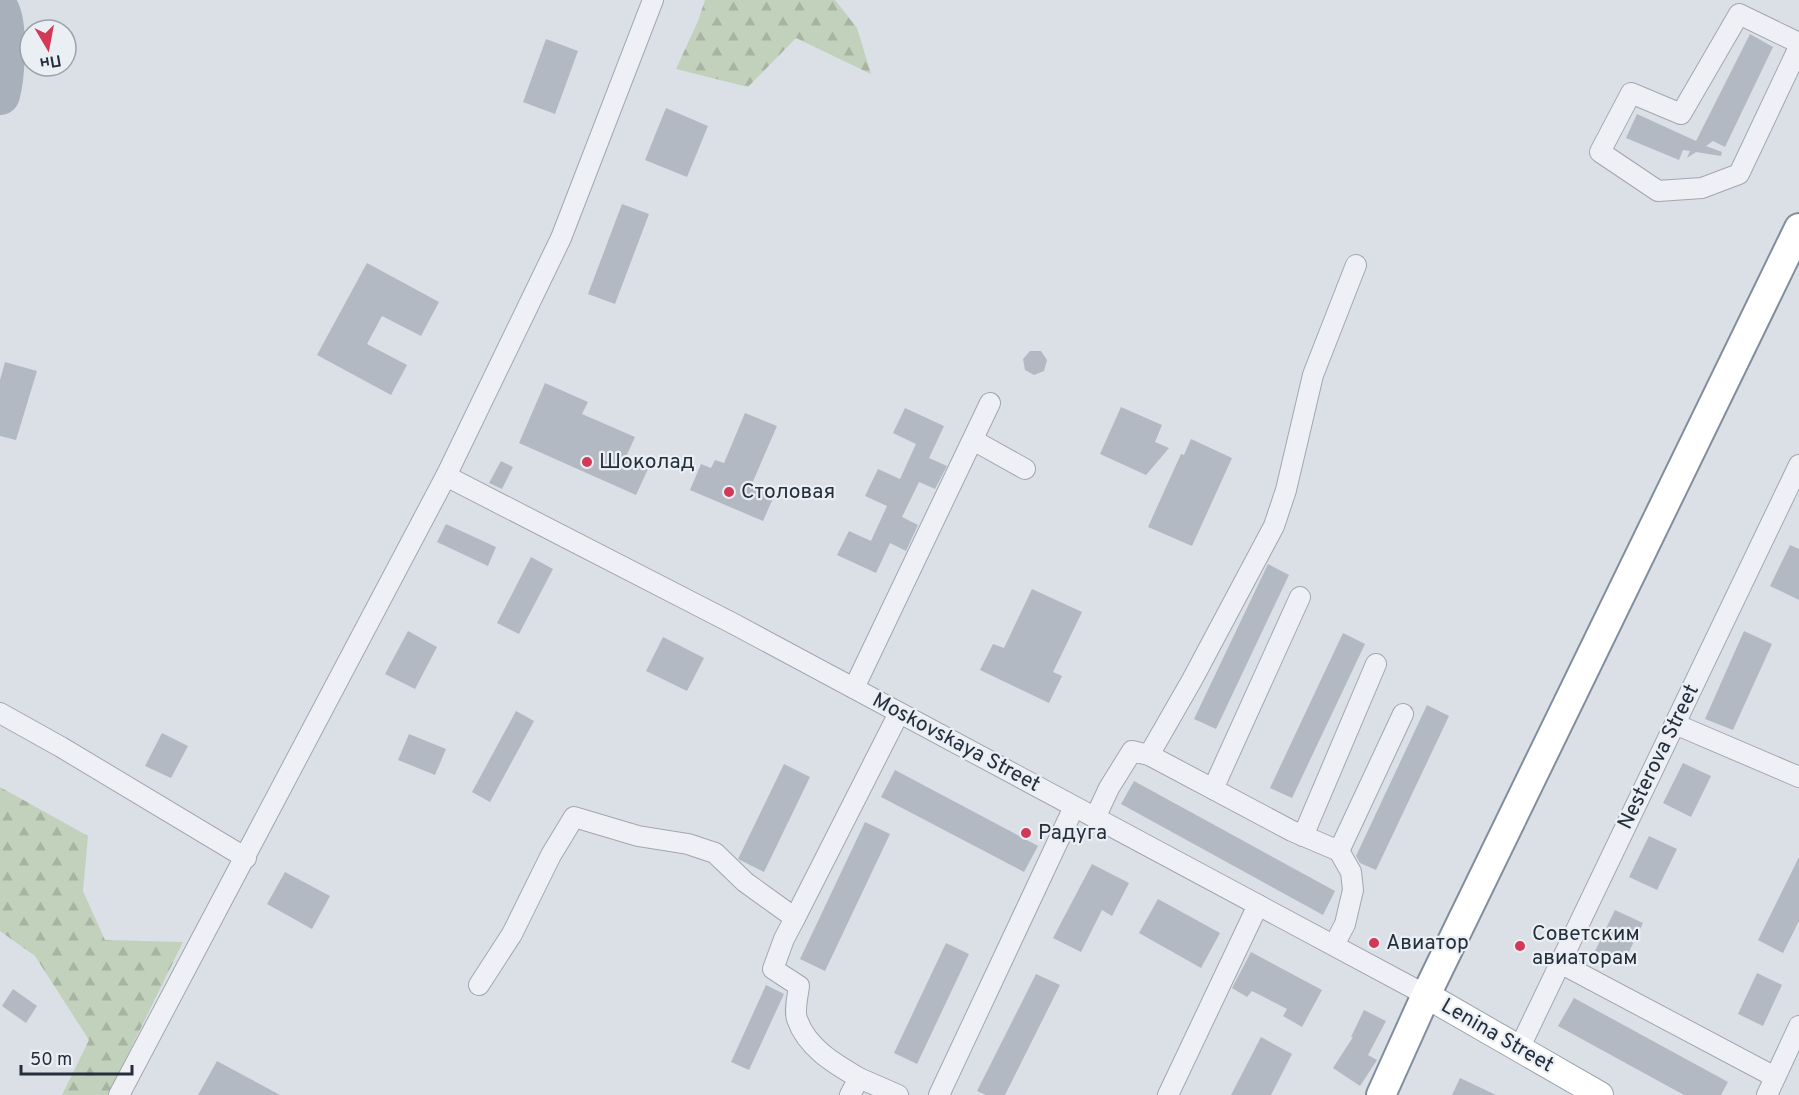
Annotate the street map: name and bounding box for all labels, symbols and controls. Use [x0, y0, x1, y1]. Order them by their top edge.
north arrow [18, 18, 78, 78]
text: Пн [38, 49, 63, 73]
place label: Шоколад [599, 449, 695, 476]
marker: Шоколад [580, 455, 594, 469]
place label: Столовая [741, 479, 835, 506]
marker: Столовая [722, 485, 736, 499]
street label: Nesterova Street [1612, 680, 1706, 834]
street label: Moskovskaya Street [867, 687, 1045, 799]
place label: Радуга [1038, 820, 1107, 847]
marker: Радуга [1019, 826, 1033, 840]
place label: Советским авиаторам [1532, 921, 1640, 972]
place label: Авиатор [1386, 930, 1469, 957]
marker: Авиатор [1367, 936, 1381, 950]
marker: Советским авиаторам [1513, 939, 1527, 953]
street label: Lenina Street [1436, 993, 1558, 1079]
scale bar [21, 1038, 132, 1076]
text: 50 m [30, 1049, 72, 1072]

